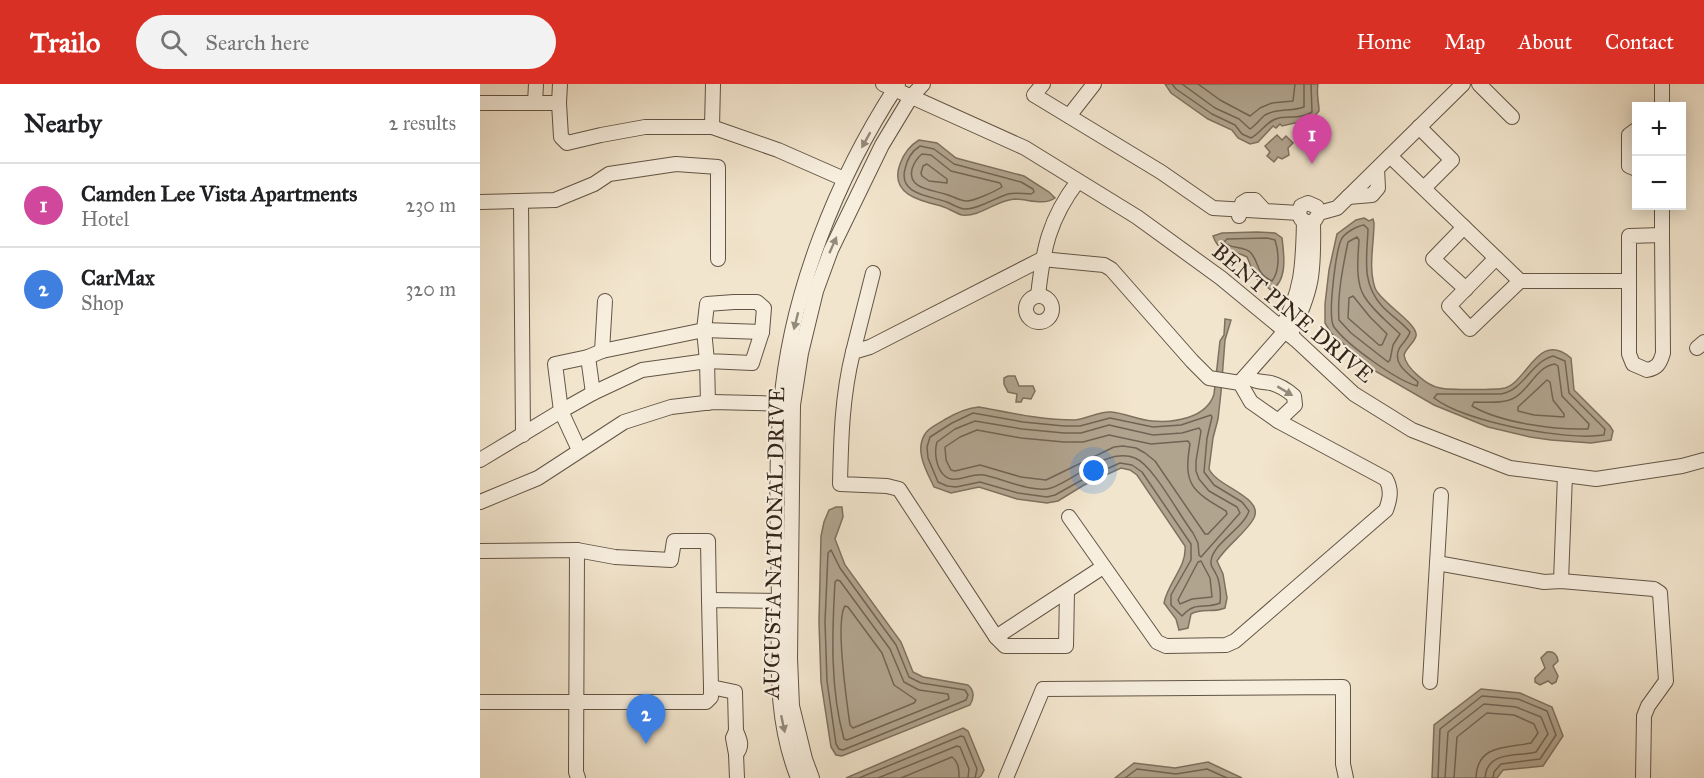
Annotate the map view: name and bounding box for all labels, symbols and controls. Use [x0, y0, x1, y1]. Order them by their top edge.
search box [136, 15, 556, 69]
text: Trailo [30, 25, 100, 60]
icon: search [157, 26, 190, 59]
text: Search here [205, 29, 309, 56]
text: Home [1356, 29, 1411, 55]
text: Map [1444, 29, 1485, 55]
text: About [1518, 29, 1572, 55]
text: Contact [1605, 29, 1674, 55]
map controls [1632, 102, 1686, 210]
button: + [1632, 102, 1686, 156]
text: Nearby [24, 107, 102, 139]
text: 2 results [388, 111, 456, 135]
pin: 1 [1292, 115, 1332, 164]
one-way arrow [860, 132, 871, 148]
button: − [1632, 156, 1686, 210]
text: Camden Lee Vista Apartments [81, 180, 357, 207]
text: 1 [40, 193, 47, 217]
text: 230 m [405, 193, 456, 217]
text: Hotel [81, 207, 129, 231]
one-way arrow [829, 236, 839, 254]
street label: BENT PINE DRIVE [1207, 237, 1380, 389]
text: CarMax [81, 264, 155, 291]
text: 2 [39, 277, 48, 301]
text: 320 m [405, 277, 456, 301]
text: Shop [81, 291, 124, 315]
one-way arrow [790, 312, 800, 330]
one-way arrow [1277, 385, 1293, 396]
street label: AUGUSTA NATIONAL DRIVE [758, 387, 790, 700]
your location [1079, 456, 1108, 485]
pin: 2 [626, 694, 666, 744]
one-way arrow [779, 715, 788, 734]

